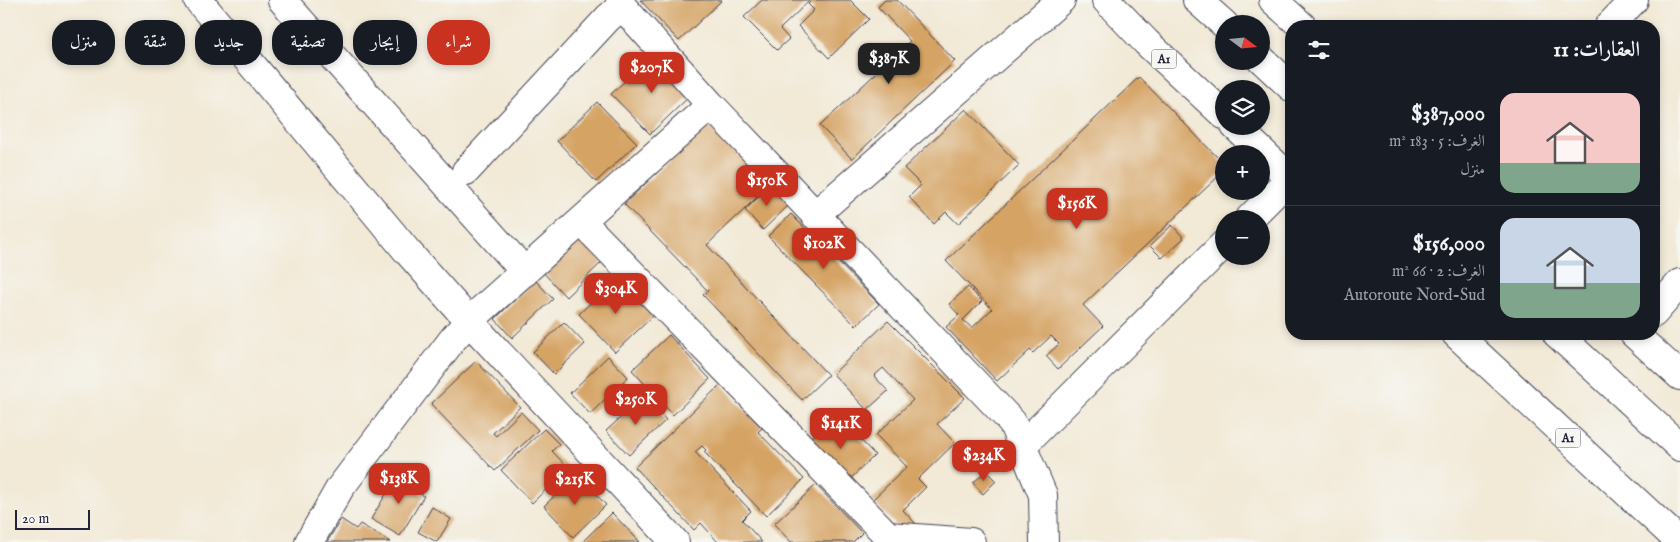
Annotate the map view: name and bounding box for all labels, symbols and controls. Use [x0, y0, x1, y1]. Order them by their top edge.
north arrow [1215, 15, 1270, 70]
map controls [1215, 15, 1270, 265]
chip: منزل [52, 20, 115, 65]
chip: شقة [125, 20, 185, 65]
chip: جديد [195, 20, 262, 65]
chip: تصفية [272, 20, 343, 65]
chip: إيجار [353, 20, 417, 65]
chip: شراء [427, 20, 490, 65]
icon: filters [1305, 36, 1333, 64]
text: العقارات: 11 [1553, 37, 1640, 64]
pin: $387K [854, 42, 924, 85]
text: $387K [869, 49, 909, 69]
road number: A1 [1152, 50, 1176, 68]
pin: $207K [617, 52, 687, 94]
text: $207K [630, 58, 674, 78]
button: layers [1215, 80, 1270, 135]
text: $387,000 [1411, 101, 1485, 128]
icon: home [1540, 113, 1600, 173]
text: الغرف: 5 · 183 m² [1389, 132, 1485, 152]
button: + [1215, 145, 1270, 200]
text: منزل [1460, 160, 1485, 180]
pin: $150K [732, 164, 802, 207]
text: $150K [747, 171, 787, 191]
pin: $156K [1042, 188, 1112, 230]
text: $156K [1058, 194, 1096, 214]
button: − [1215, 210, 1270, 265]
pin: $102K [789, 228, 859, 270]
text: $156,000 [1413, 231, 1485, 258]
text: $102K [803, 234, 845, 254]
icon: home [1540, 238, 1600, 298]
text: الغرف: 2 · 66 m² [1392, 262, 1485, 282]
pin: $304K [581, 272, 651, 315]
text: $304K [595, 279, 637, 299]
text: Autoroute Nord-Sud [1344, 286, 1485, 306]
pin: $250K [601, 384, 671, 426]
text: $250K [615, 390, 657, 410]
pin: $141K [806, 408, 876, 450]
text: $141K [821, 414, 861, 434]
road number: A1 [1556, 428, 1580, 448]
pin: $234K [949, 440, 1019, 482]
text: $234K [963, 446, 1005, 466]
pin: $138K [364, 462, 434, 505]
pin: $215K [540, 464, 610, 506]
text: $138K [380, 469, 418, 489]
text: $215K [555, 470, 595, 490]
scale bar [15, 507, 90, 530]
text: 20 m [22, 510, 49, 528]

